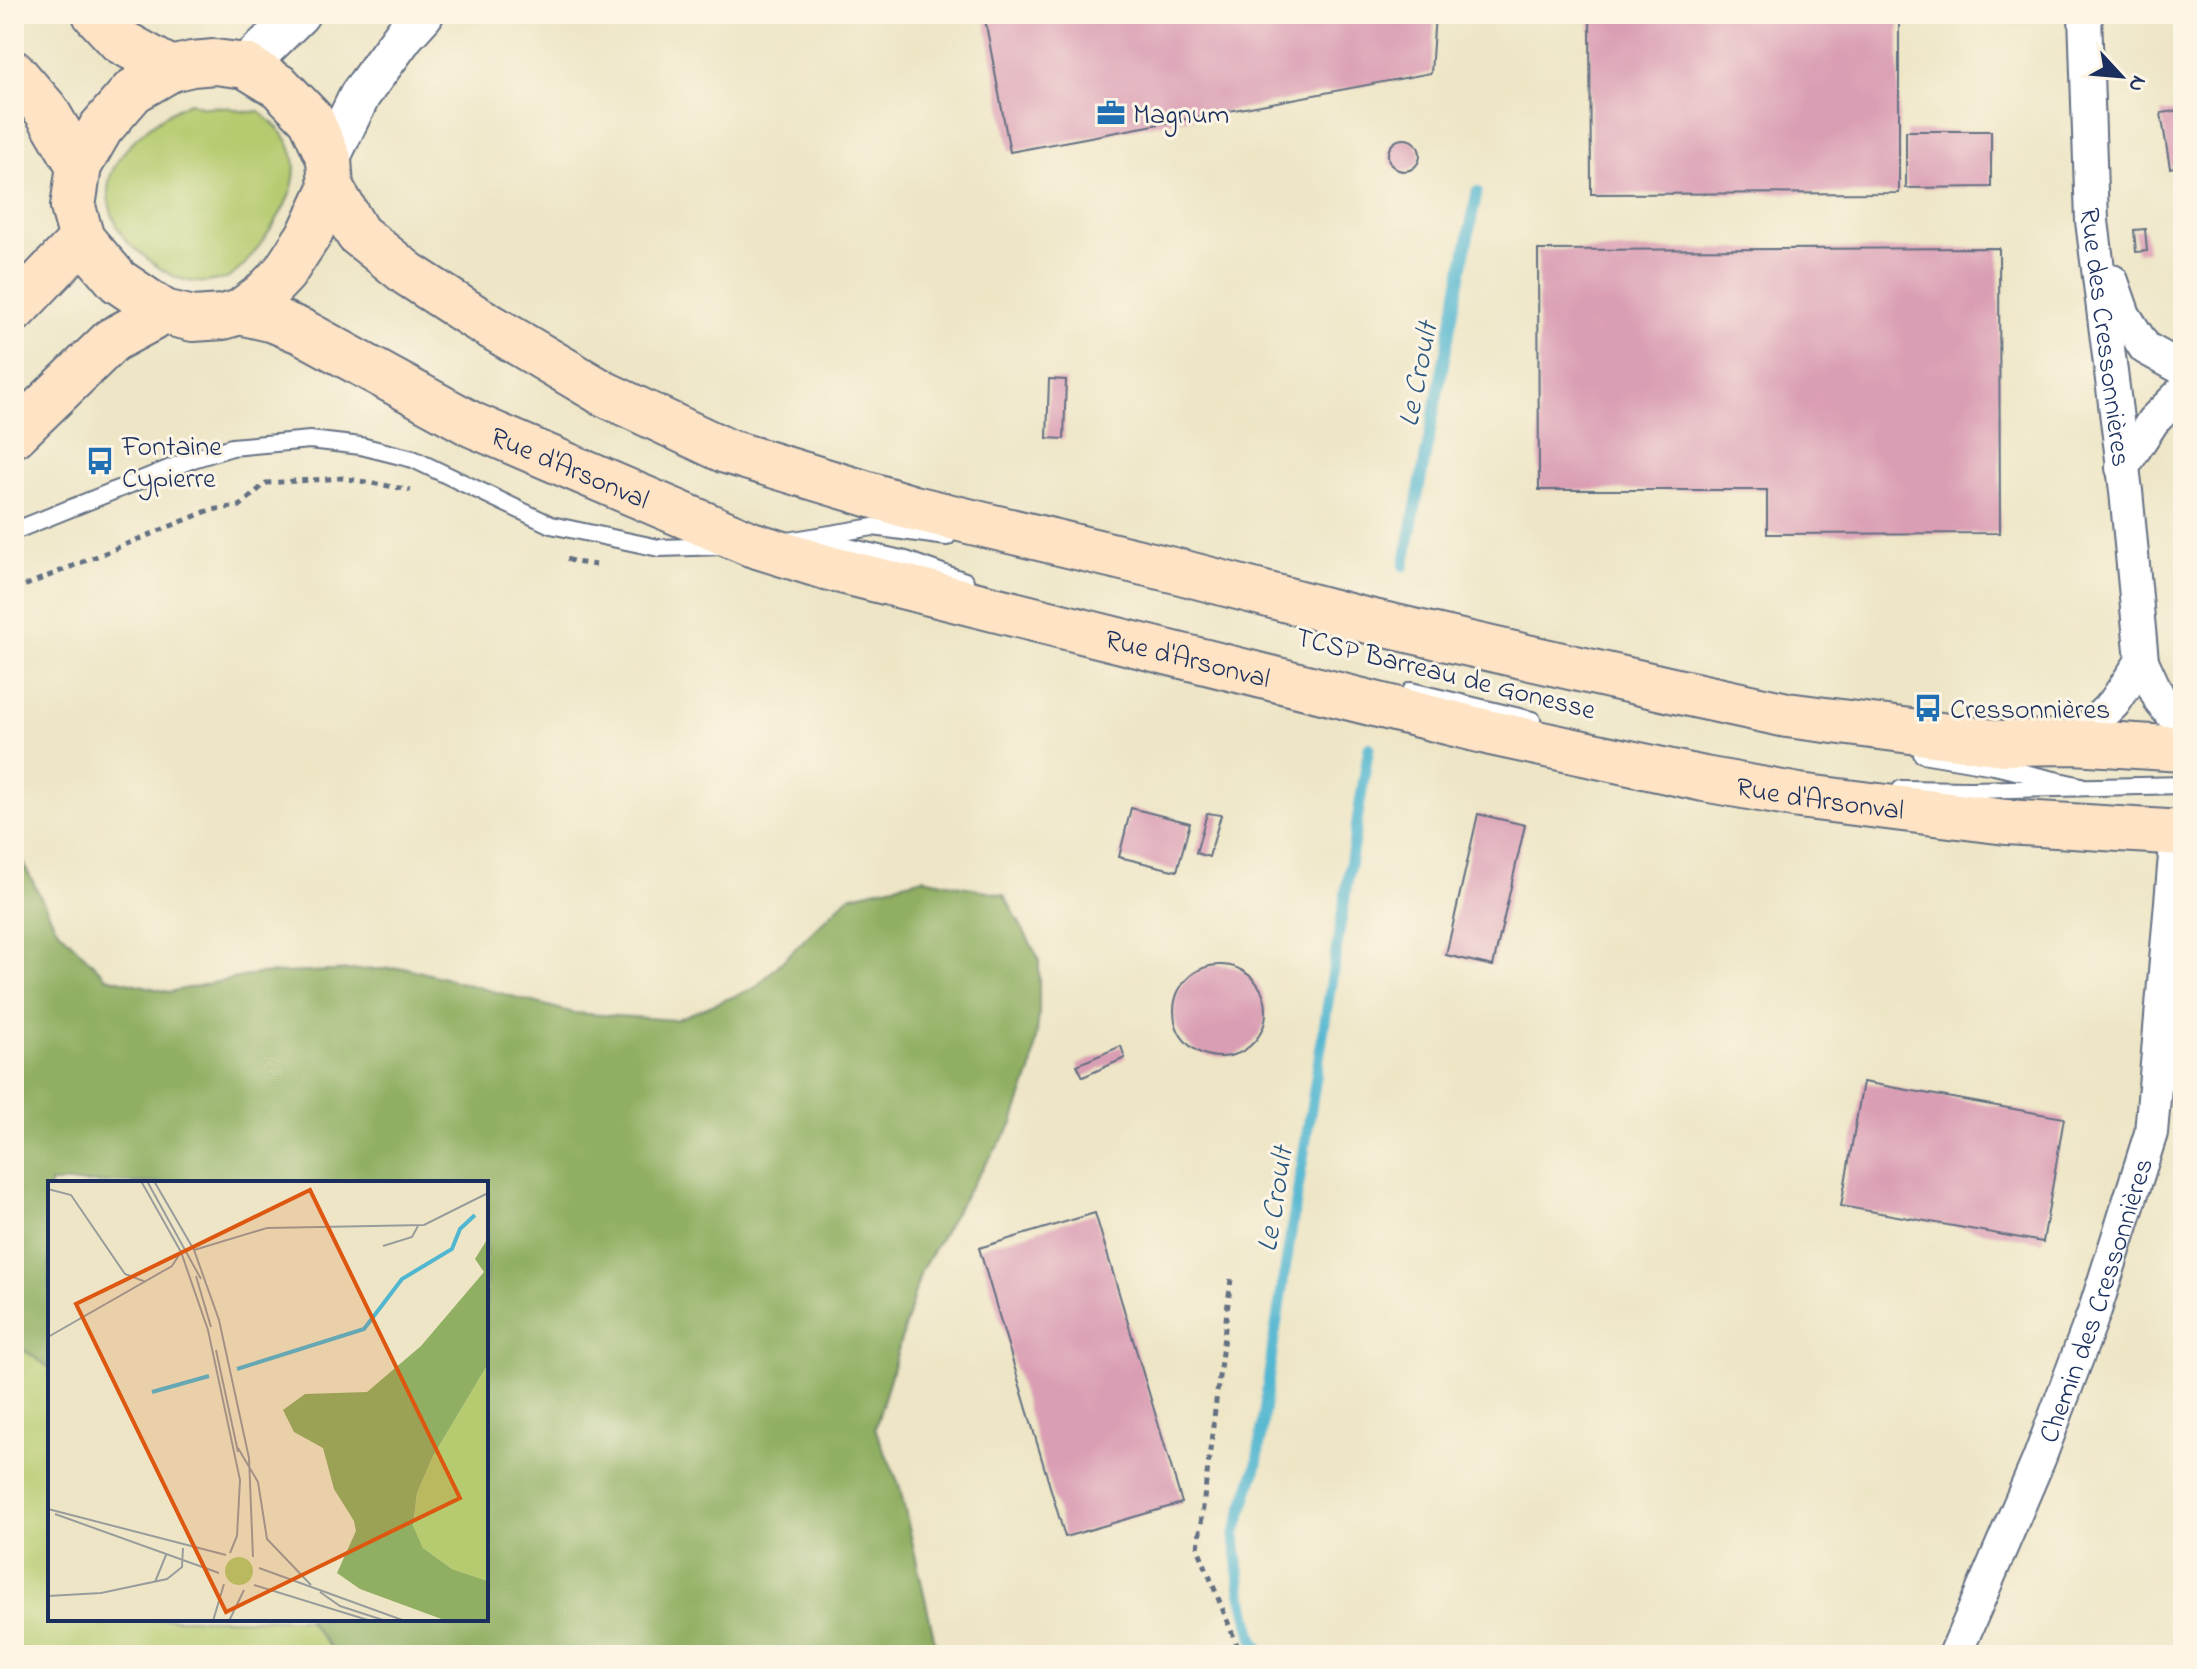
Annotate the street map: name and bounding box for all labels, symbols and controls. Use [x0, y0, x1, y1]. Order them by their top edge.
north arrow [2081, 36, 2161, 116]
text: N [2119, 70, 2154, 97]
place label: Magnum [1133, 96, 1229, 137]
office icon: Magnum [1096, 98, 1126, 128]
street label: Rue des Cressonnières [2068, 207, 2140, 469]
water label: Le Croult [1388, 316, 1452, 431]
street label: Rue d'Arsonval [483, 418, 655, 522]
place label: Fontaine Cypierre [121, 428, 222, 501]
bus stop icon: Fontaine Cypierre [85, 446, 115, 476]
street label: TCSP Barreau de Gonesse [1291, 618, 1600, 733]
street label: Rue d'Arsonval [1100, 621, 1274, 701]
place label: Cressonnières [1950, 691, 2110, 732]
bus stop icon: Cressonnières [1913, 693, 1943, 723]
street label: Rue d'Arsonval [1733, 768, 1906, 833]
water label: Le Croult [1247, 1141, 1307, 1255]
street label: Chemin des Cressonnières [2030, 1153, 2166, 1449]
inset map [48, 1181, 488, 1621]

